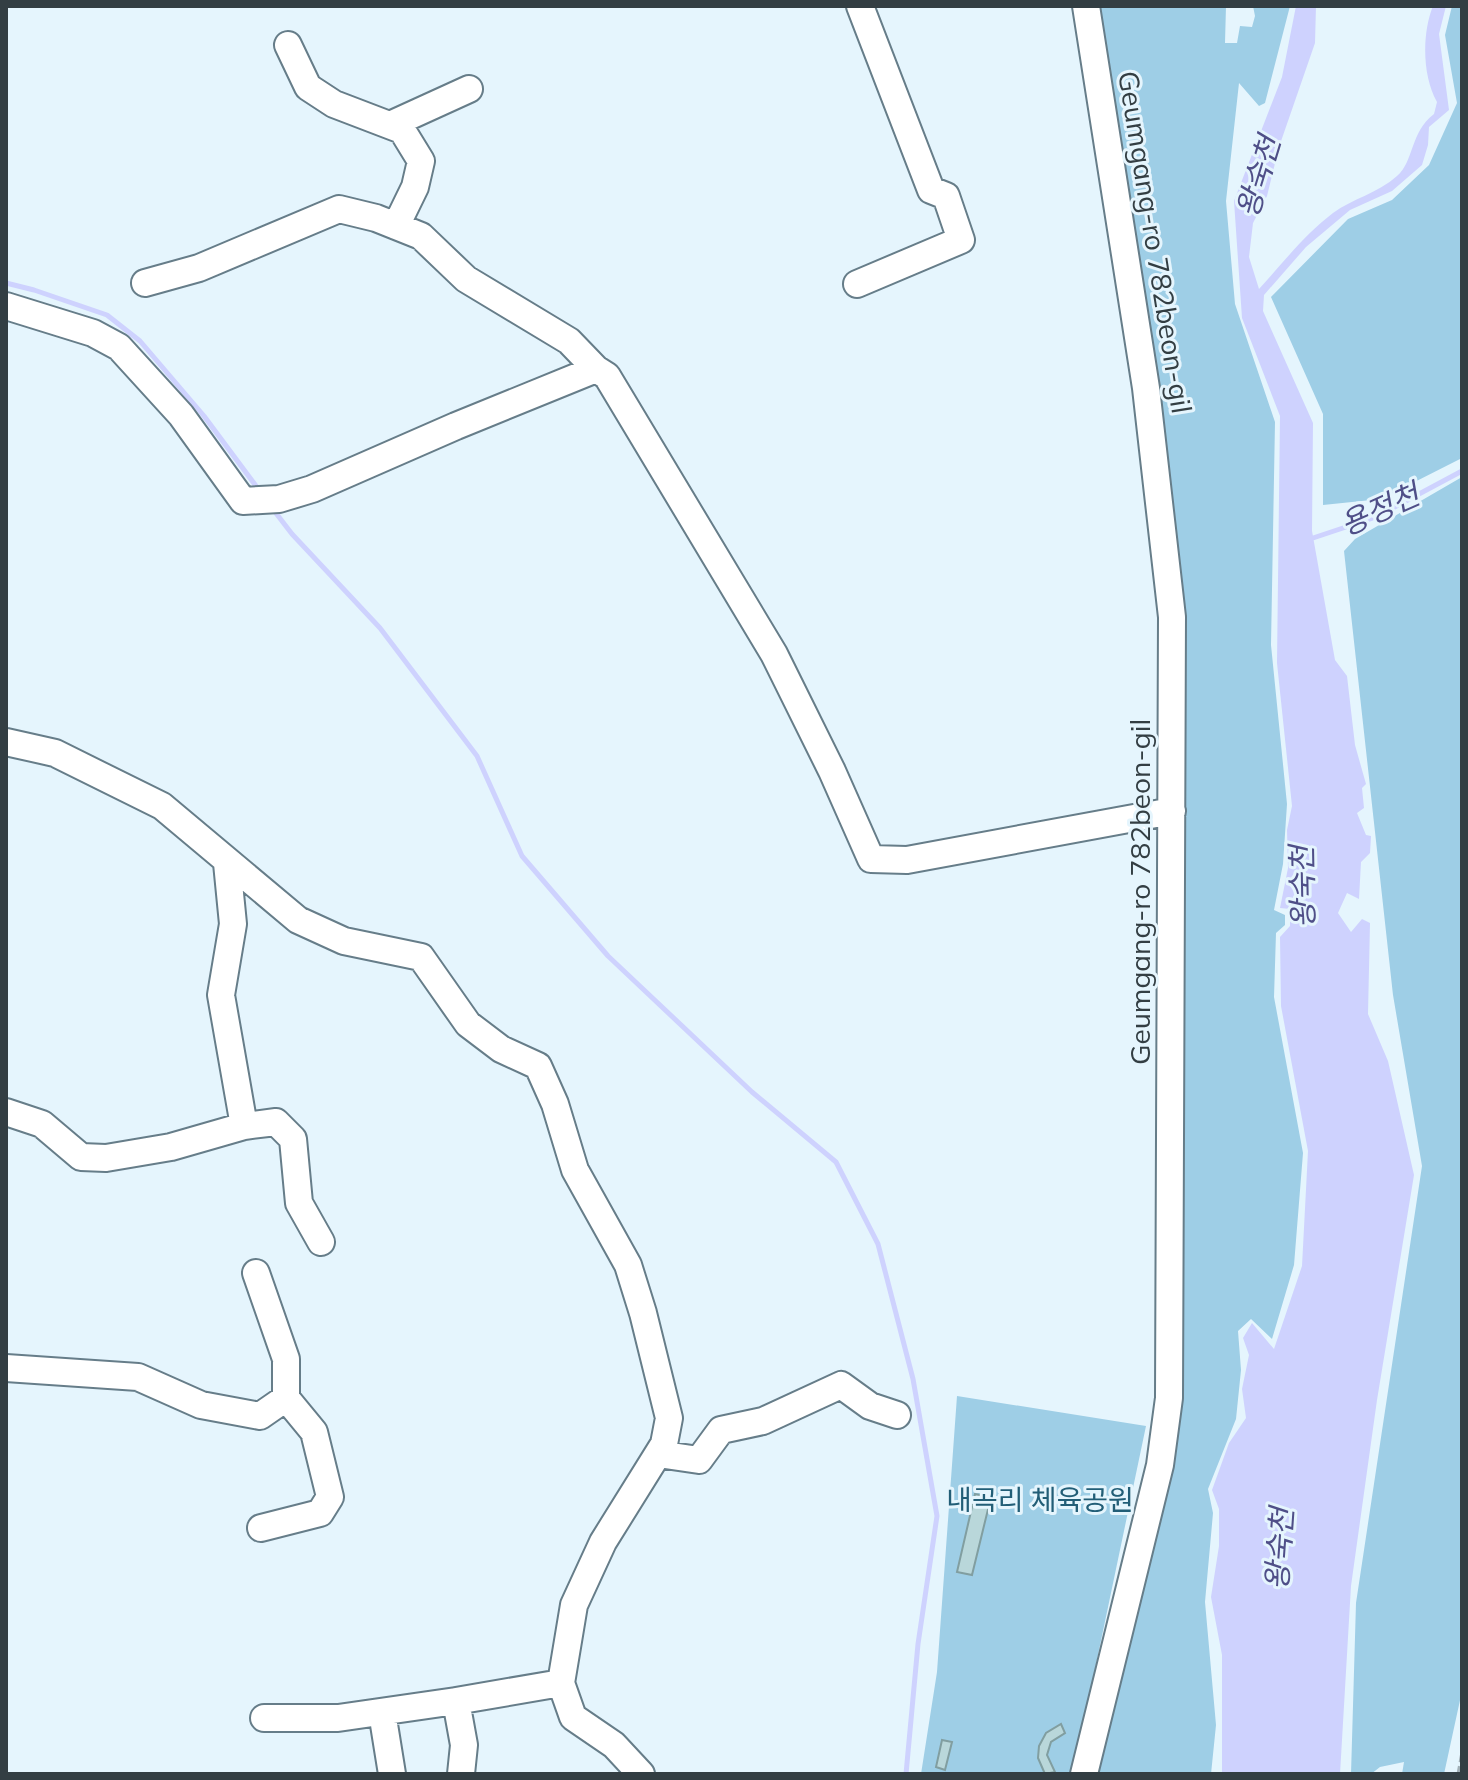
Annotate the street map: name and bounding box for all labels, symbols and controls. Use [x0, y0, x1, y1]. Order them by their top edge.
street label: Geumgang-ro 782beon-gil [1111, 68, 1200, 416]
water label: 왕숙천 [1228, 128, 1289, 222]
water label: 용정천 [1334, 474, 1428, 543]
street label: Geumgang-ro 782beon-gil [1122, 719, 1157, 1065]
water label: 왕숙천 [1282, 842, 1322, 929]
park label: 내곡리 체육공원 [946, 1482, 1134, 1517]
water label: 왕숙천 [1257, 1503, 1301, 1592]

